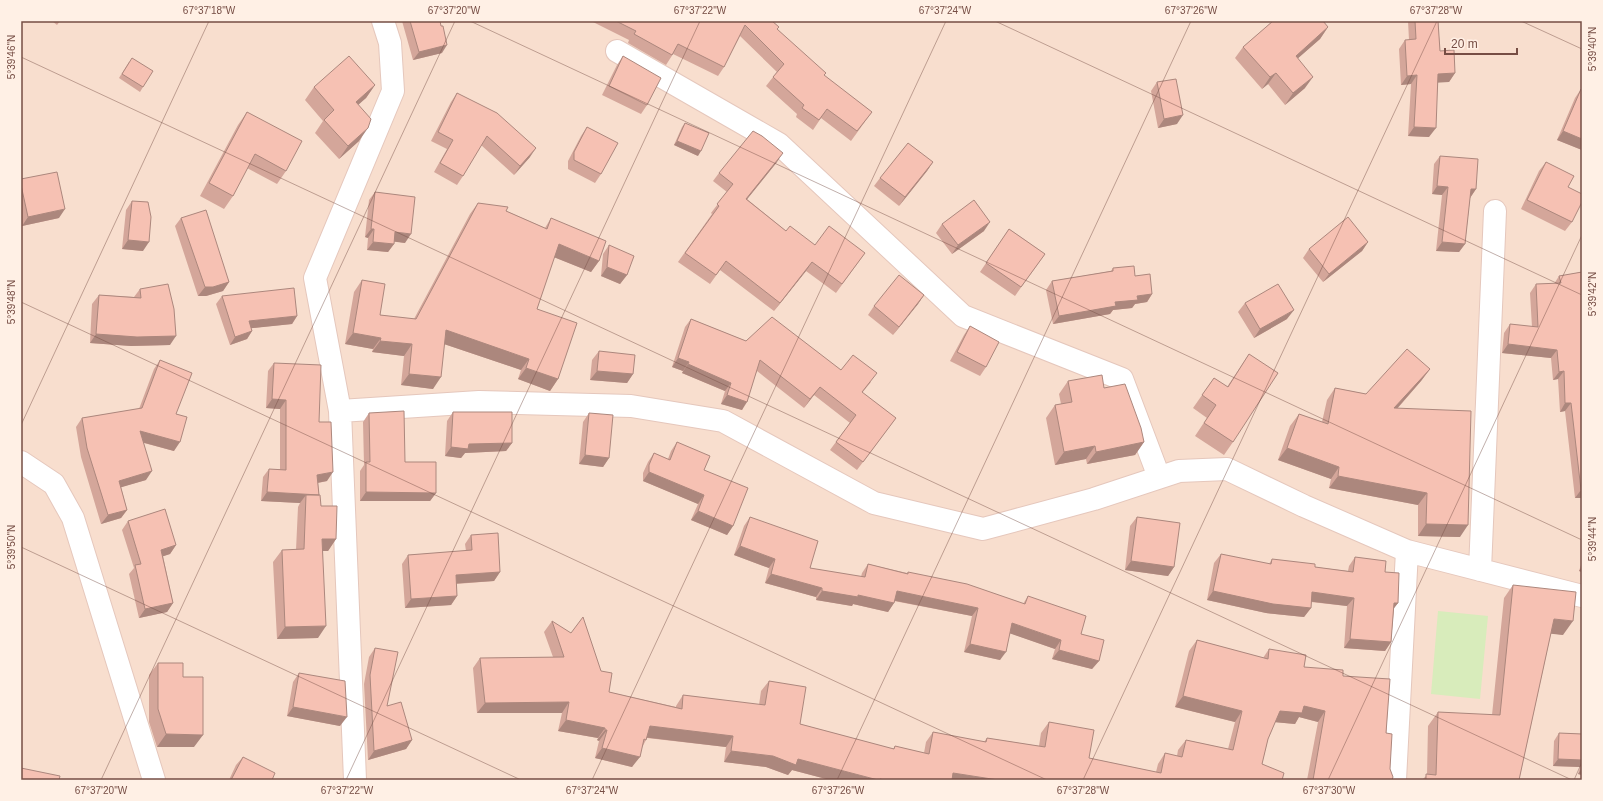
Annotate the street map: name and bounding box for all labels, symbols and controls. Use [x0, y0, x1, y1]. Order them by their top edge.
text: 67°37'18"W [183, 5, 236, 16]
text: 67°37'20"W [428, 5, 481, 16]
text: 67°37'22"W [674, 5, 727, 16]
text: 67°37'24"W [919, 5, 972, 16]
text: 67°37'26"W [1165, 5, 1218, 16]
text: 67°37'28"W [1410, 5, 1463, 16]
text: 5°39'40"N [1587, 27, 1598, 71]
scale bar [1445, 30, 1517, 56]
text: 5°39'46"N [6, 35, 17, 79]
text: 20 m [1451, 37, 1478, 51]
text: 5°39'42"N [1587, 272, 1598, 316]
text: 5°39'48"N [6, 280, 17, 324]
text: 5°39'44"N [1587, 517, 1598, 561]
text: 5°39'50"N [6, 525, 17, 569]
text: 67°37'20"W [75, 785, 128, 796]
text: 67°37'22"W [321, 785, 374, 796]
text: 67°37'24"W [566, 785, 619, 796]
text: 67°37'26"W [812, 785, 865, 796]
text: 67°37'28"W [1057, 785, 1110, 796]
text: 67°37'30"W [1303, 785, 1356, 796]

